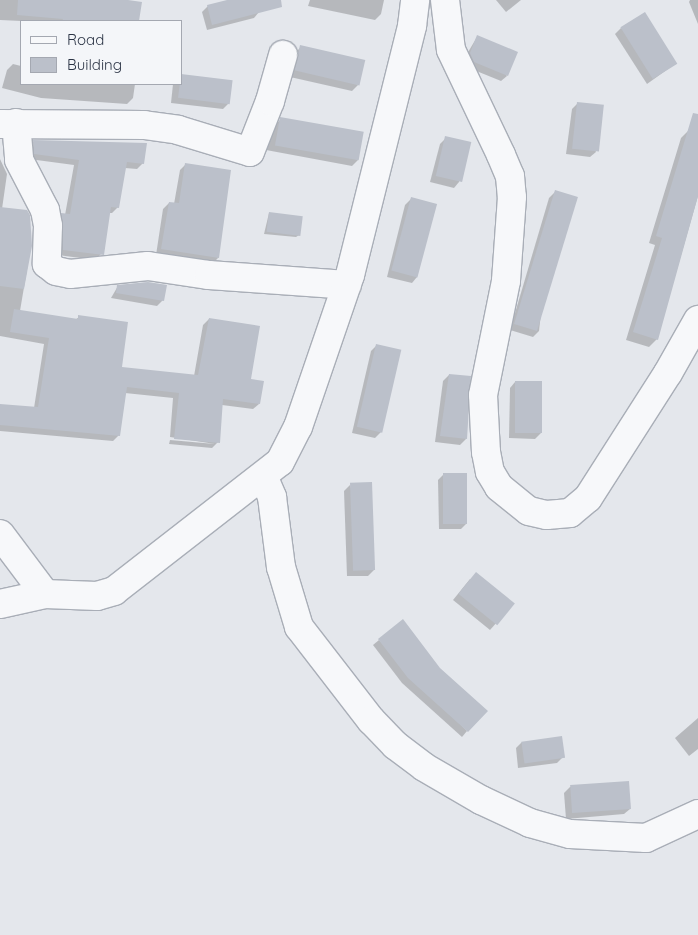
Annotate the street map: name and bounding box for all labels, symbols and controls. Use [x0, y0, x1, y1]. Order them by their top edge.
legend [20, 20, 182, 85]
text: Road [67, 30, 104, 49]
text: Building [67, 55, 122, 74]

